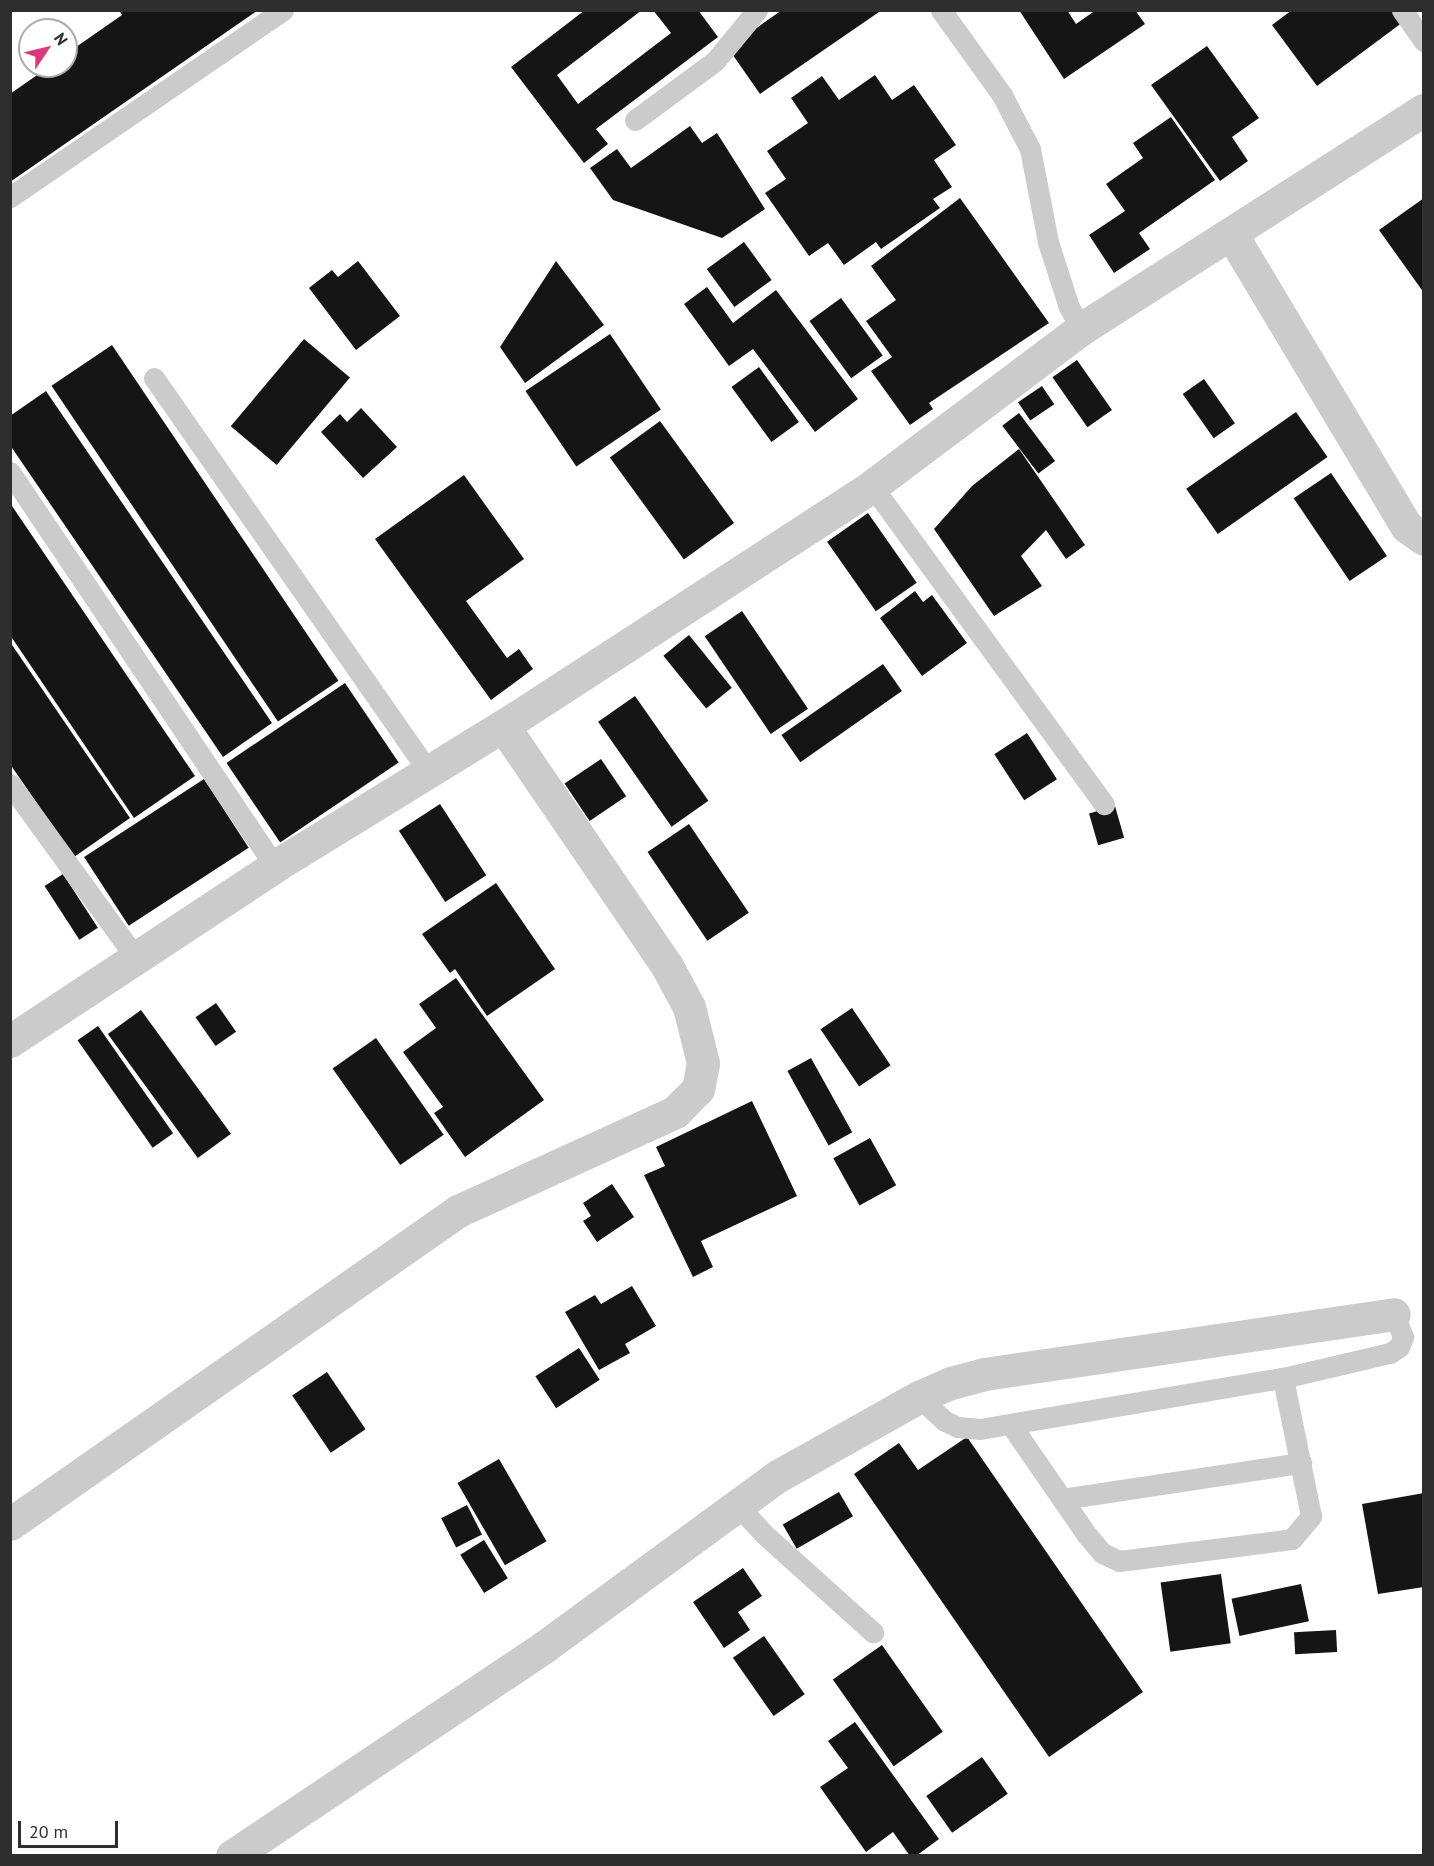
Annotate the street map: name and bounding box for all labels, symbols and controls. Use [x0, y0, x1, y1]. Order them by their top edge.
north arrow [18, 18, 78, 78]
text: N [50, 29, 72, 49]
scale bar [21, 1809, 122, 1847]
text: 20 m [29, 1820, 68, 1843]

